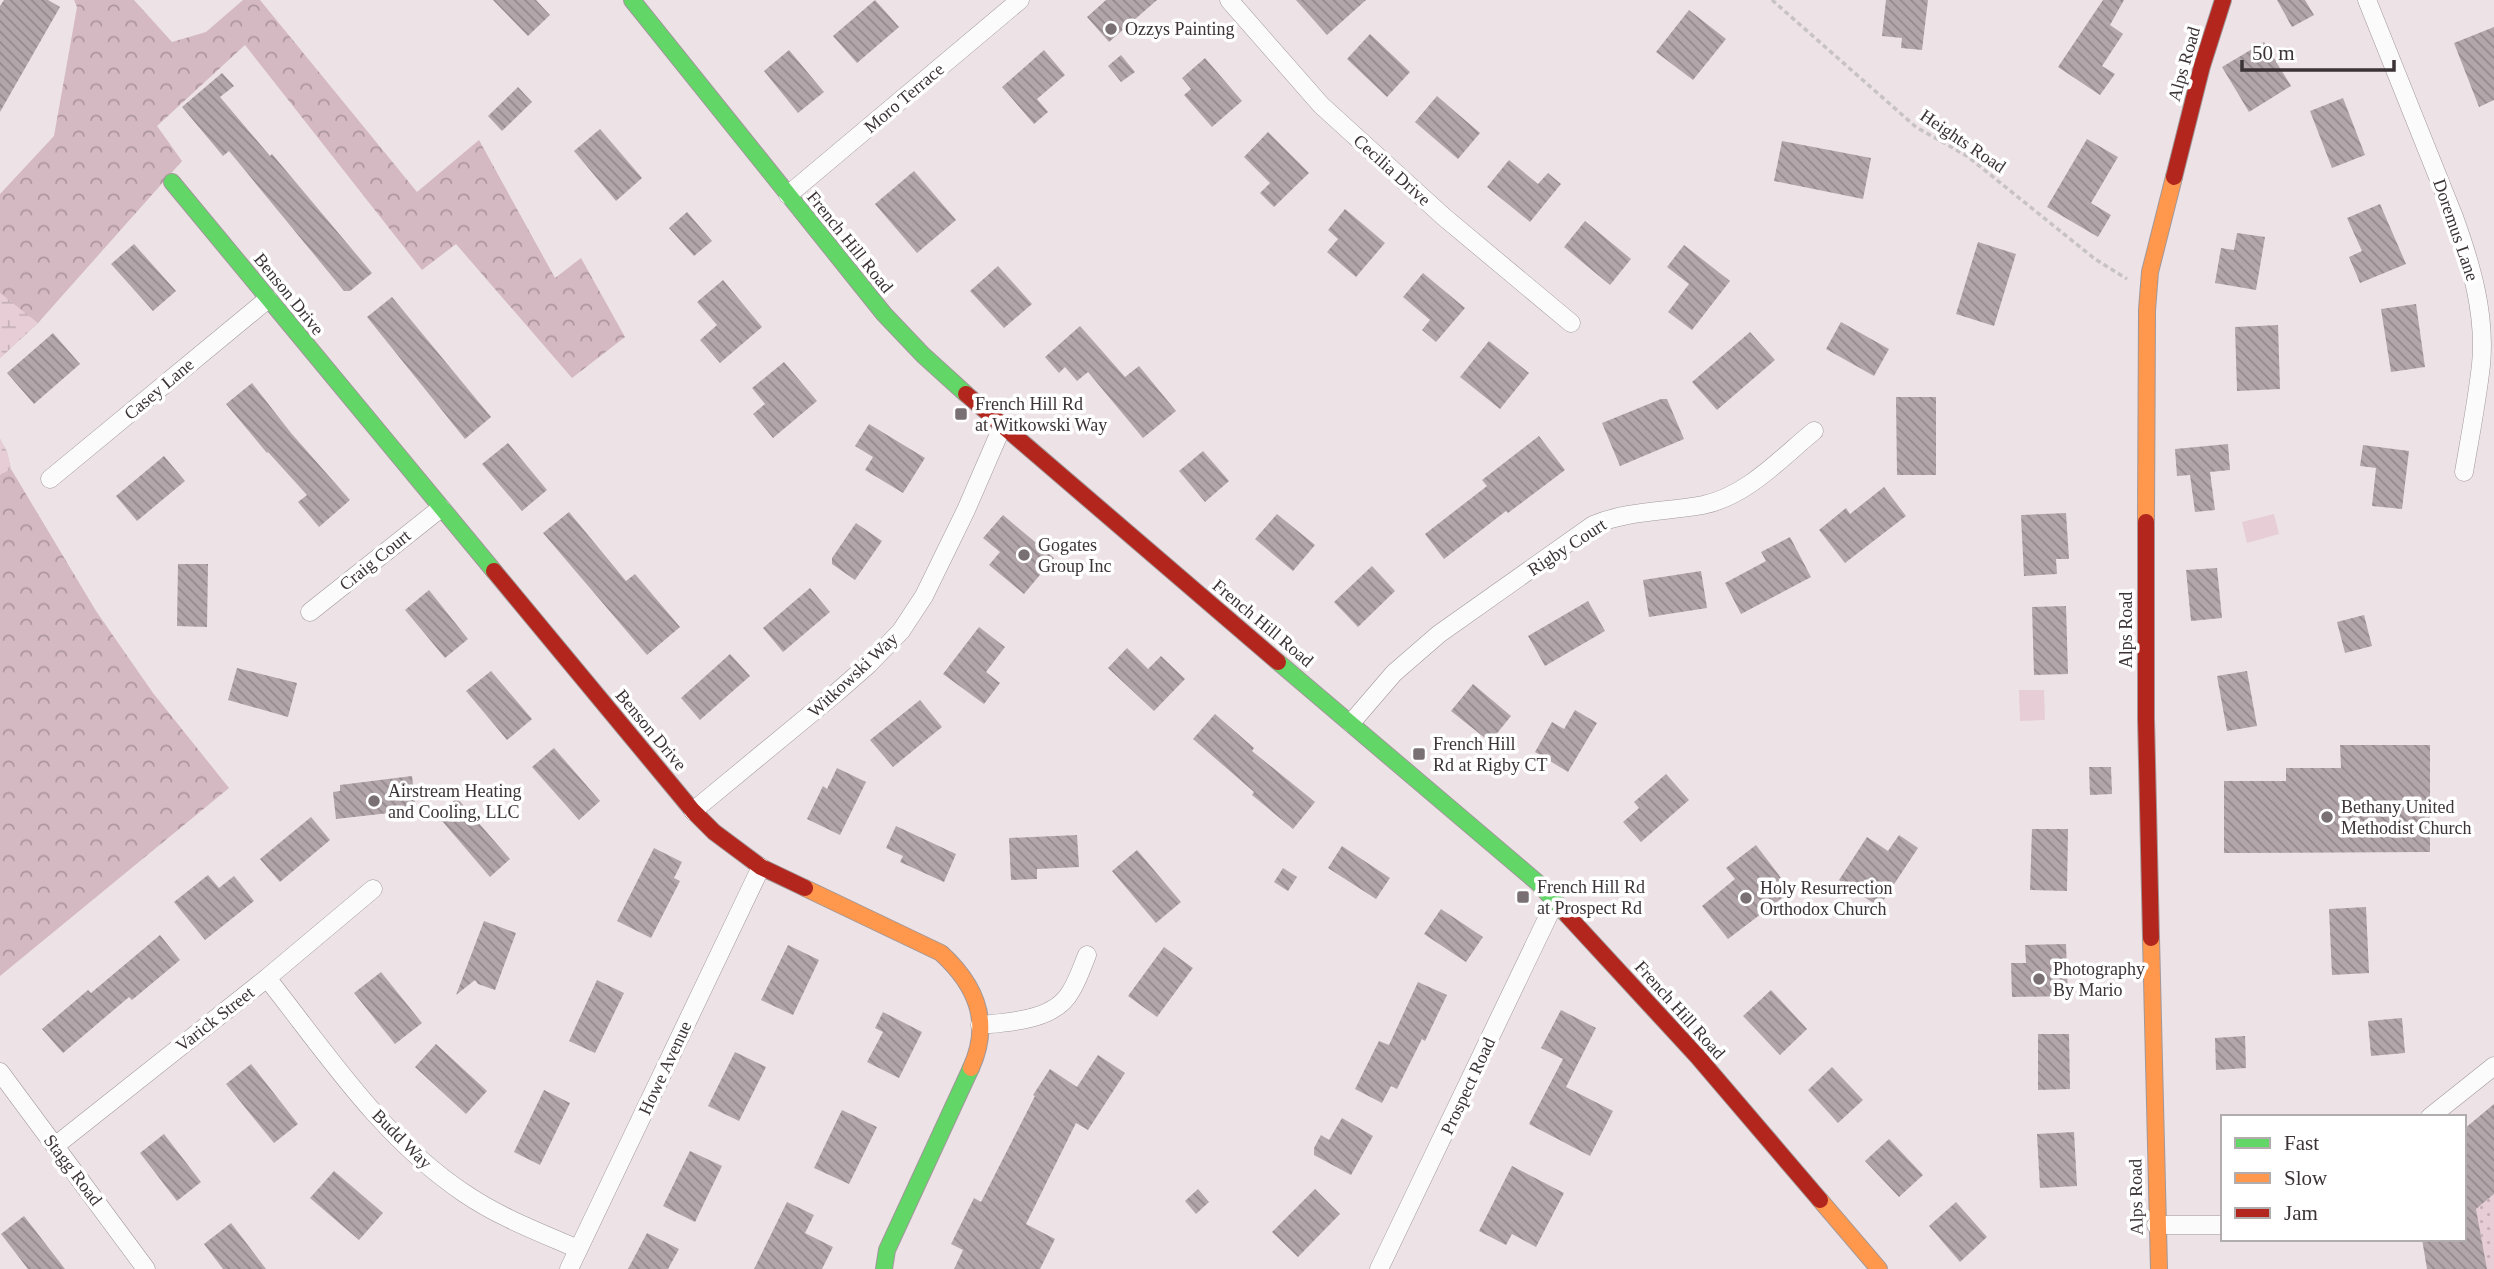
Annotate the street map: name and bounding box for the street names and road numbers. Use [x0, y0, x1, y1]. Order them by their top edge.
street label: Alps Road [2164, 24, 2204, 104]
street label: Moro Terrace [860, 59, 948, 137]
street label: Heights Road [1917, 105, 2009, 177]
street label: Cecilia Drive [1349, 130, 1435, 210]
street label: Doremus Lane [2429, 176, 2483, 284]
street label: French Hill Road [803, 187, 897, 297]
street label: Benson Drive [250, 249, 328, 339]
street label: Casey Lane [120, 354, 198, 424]
street label: Rigby Court [1524, 514, 1610, 580]
street label: Craig Court [335, 525, 415, 595]
street label: French Hill Road [1209, 575, 1317, 671]
street label: Alps Road [2116, 592, 2136, 668]
street label: Witkowski Way [804, 628, 902, 722]
street label: Benson Drive [611, 685, 691, 775]
street label: French Hill Road [1631, 957, 1729, 1063]
street label: Varick Street [172, 982, 258, 1056]
street label: Howe Avenue [635, 1018, 695, 1118]
street label: Prospect Road [1437, 1034, 1499, 1138]
street label: Budd Way [368, 1105, 436, 1173]
street label: Stagg Road [40, 1131, 106, 1209]
street label: Alps Road [2125, 1159, 2147, 1235]

